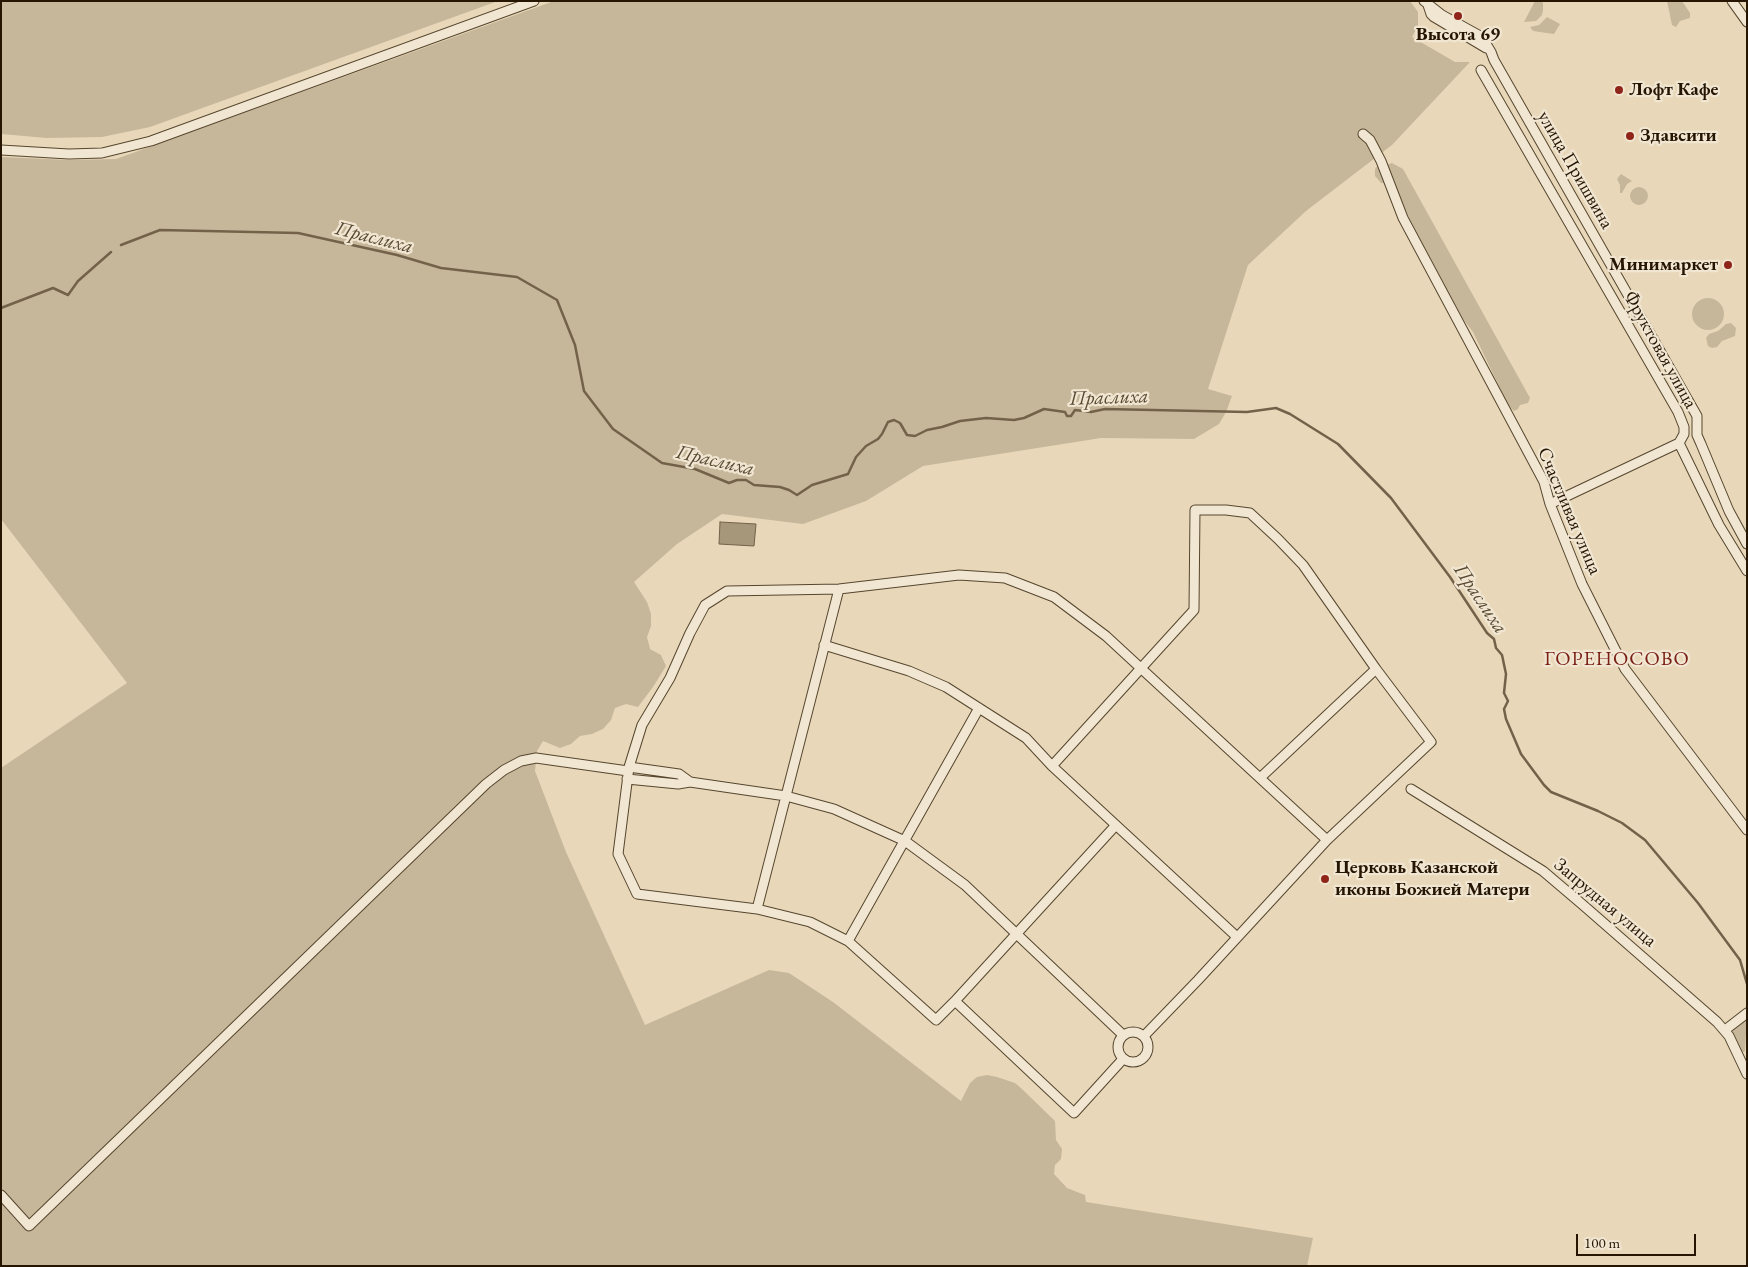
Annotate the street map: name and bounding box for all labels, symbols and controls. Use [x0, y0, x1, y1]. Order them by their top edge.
marker: Высота 69 [1452, 10, 1464, 22]
place label: Высота 69 [1416, 24, 1500, 46]
place label: Лофт Кафе [1629, 79, 1718, 101]
marker: Лофт Кафе [1613, 84, 1625, 96]
street label: улица Пришвина [1532, 107, 1618, 233]
place label: Здавсити [1640, 125, 1717, 147]
marker: Здавсити [1624, 130, 1636, 142]
water label: Праслиха [333, 217, 415, 259]
place label: Минимаркет [1609, 254, 1718, 276]
marker: Минимаркет [1722, 259, 1734, 271]
street label: Фруктовая улица [1618, 287, 1702, 413]
water label: Праслиха [1069, 385, 1149, 411]
water label: Праслиха [674, 440, 756, 482]
street label: Счастливая улица [1532, 444, 1606, 578]
water label: Праслиха [1448, 560, 1512, 638]
district label: ГОРЕНОСОВО [1543, 648, 1691, 672]
street label: Запрудная улица [1549, 854, 1661, 952]
place label: Церковь Казанской иконы Божией Матери [1335, 857, 1530, 901]
marker: Церковь Казанской иконы Божией Матери [1319, 873, 1331, 885]
scale bar [1578, 1224, 1698, 1256]
text: 100 m [1584, 1233, 1620, 1252]

